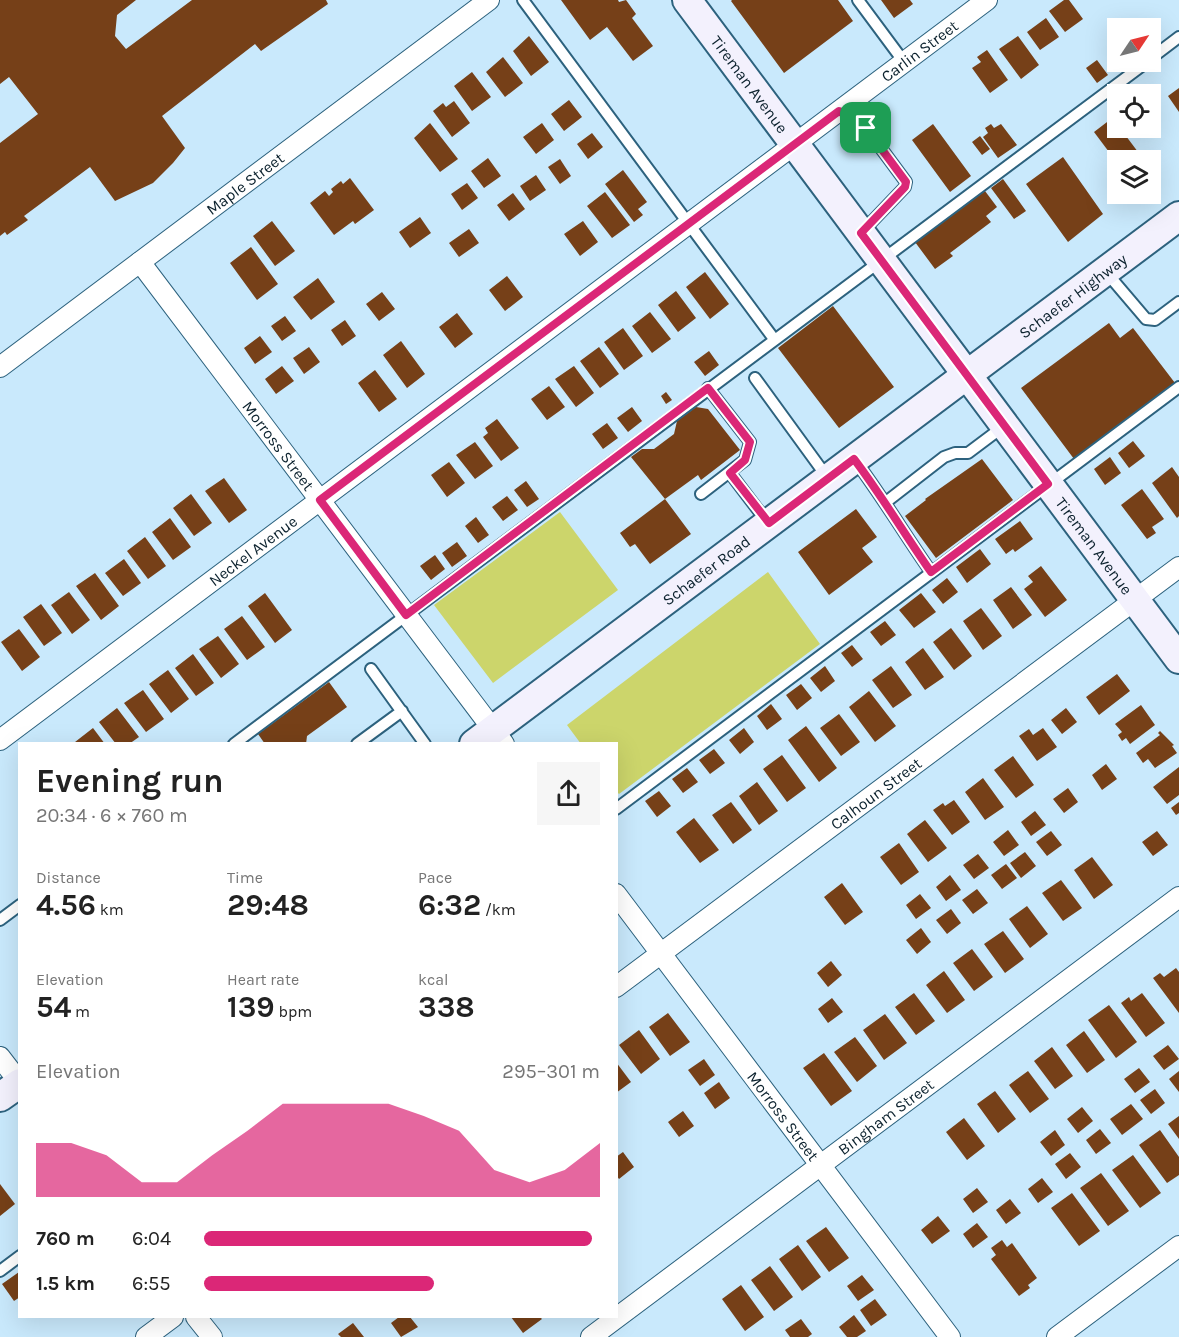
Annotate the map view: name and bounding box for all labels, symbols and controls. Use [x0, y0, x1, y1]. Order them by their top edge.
street label: Carlin Street [877, 16, 961, 86]
north arrow [1107, 18, 1161, 72]
map controls [1107, 18, 1161, 204]
street label: Tireman Avenue [707, 32, 792, 137]
button: locate [1107, 84, 1161, 138]
pin [840, 102, 891, 153]
icon: arrive [849, 111, 882, 144]
street label: Maple Street [202, 148, 287, 219]
button: layers [1107, 150, 1161, 204]
street label: Schaefer Highway [1015, 249, 1131, 342]
street label: Morross Street [239, 397, 319, 494]
street label: Tireman Avenue [1052, 493, 1137, 598]
street label: Neckel Avenue [205, 511, 301, 590]
street label: Schaefer Road [658, 531, 754, 609]
street label: Calhoun Street [826, 753, 925, 833]
text: Evening run [36, 762, 224, 800]
button: share [537, 762, 600, 825]
text: 20:34 · 6 × 760 m [36, 804, 188, 827]
text: Distance [36, 868, 101, 887]
text: Time [227, 868, 263, 887]
text: Pace [418, 868, 452, 887]
text: 4.56 [36, 887, 96, 923]
text: 29:48 [227, 887, 309, 923]
text: 6:32 [418, 887, 481, 923]
text: km [96, 900, 124, 919]
text: /km [481, 900, 516, 919]
text: Elevation [36, 970, 104, 989]
text: Heart rate [227, 970, 299, 989]
text: kcal [418, 970, 449, 989]
text: 54 [36, 989, 71, 1025]
text: 139 [227, 989, 275, 1025]
text: 338 [418, 989, 475, 1025]
text: m [71, 1002, 90, 1021]
text: bpm [275, 1002, 312, 1021]
text: Elevation [36, 1060, 121, 1083]
text: 295–301 m [502, 1060, 600, 1083]
street label: Morross Street [743, 1067, 823, 1165]
street label: Bingham Street [834, 1075, 937, 1158]
text: 760 m [36, 1227, 95, 1250]
text: 6:04 [132, 1227, 171, 1250]
text: 1.5 km [36, 1272, 95, 1295]
text: 6:55 [132, 1272, 171, 1295]

